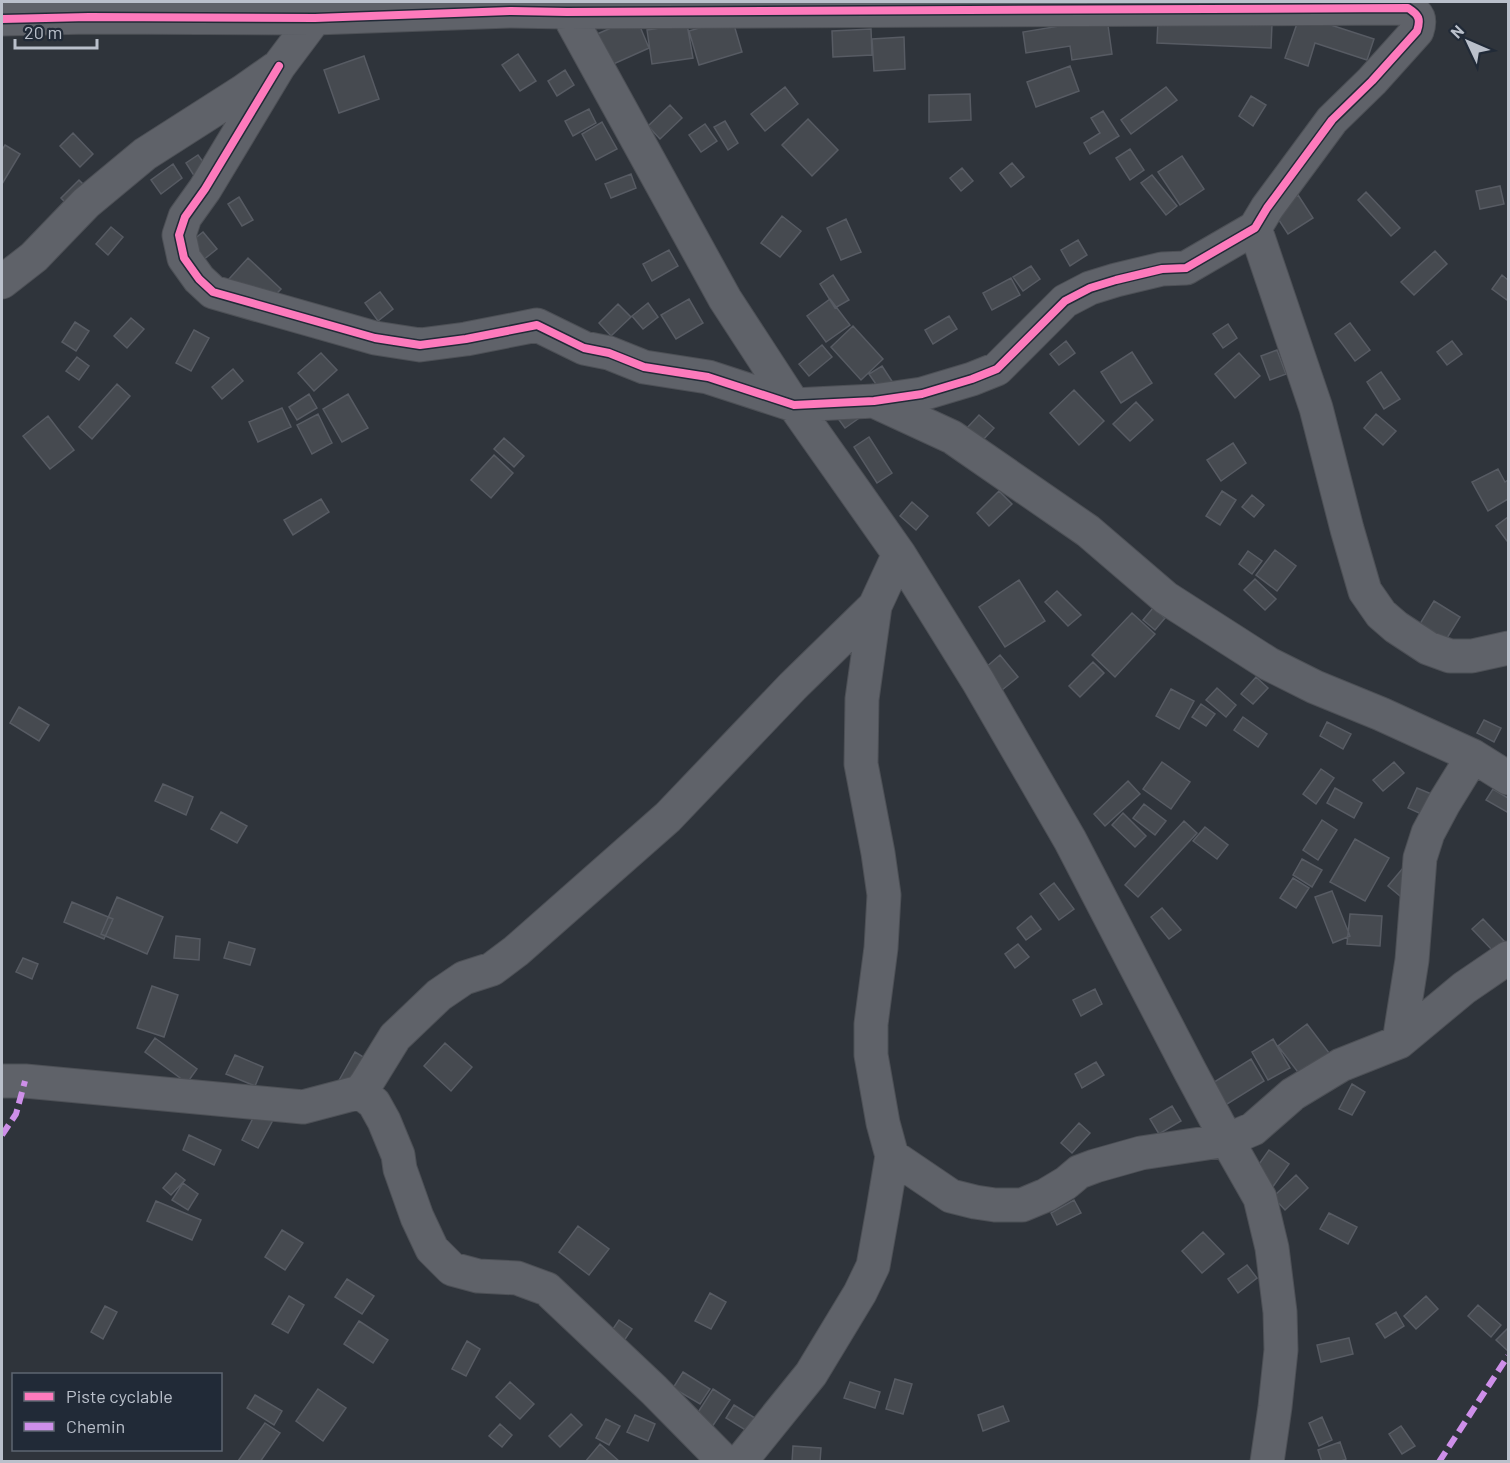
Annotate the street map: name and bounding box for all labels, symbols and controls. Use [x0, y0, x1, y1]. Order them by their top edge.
scale bar [15, 12, 98, 50]
north arrow [1438, 12, 1498, 72]
text: 20 m [24, 21, 62, 43]
text: N [1446, 21, 1467, 42]
legend [12, 1373, 222, 1451]
text: Piste cyclable [66, 1385, 173, 1407]
text: Chemin [66, 1415, 125, 1437]

